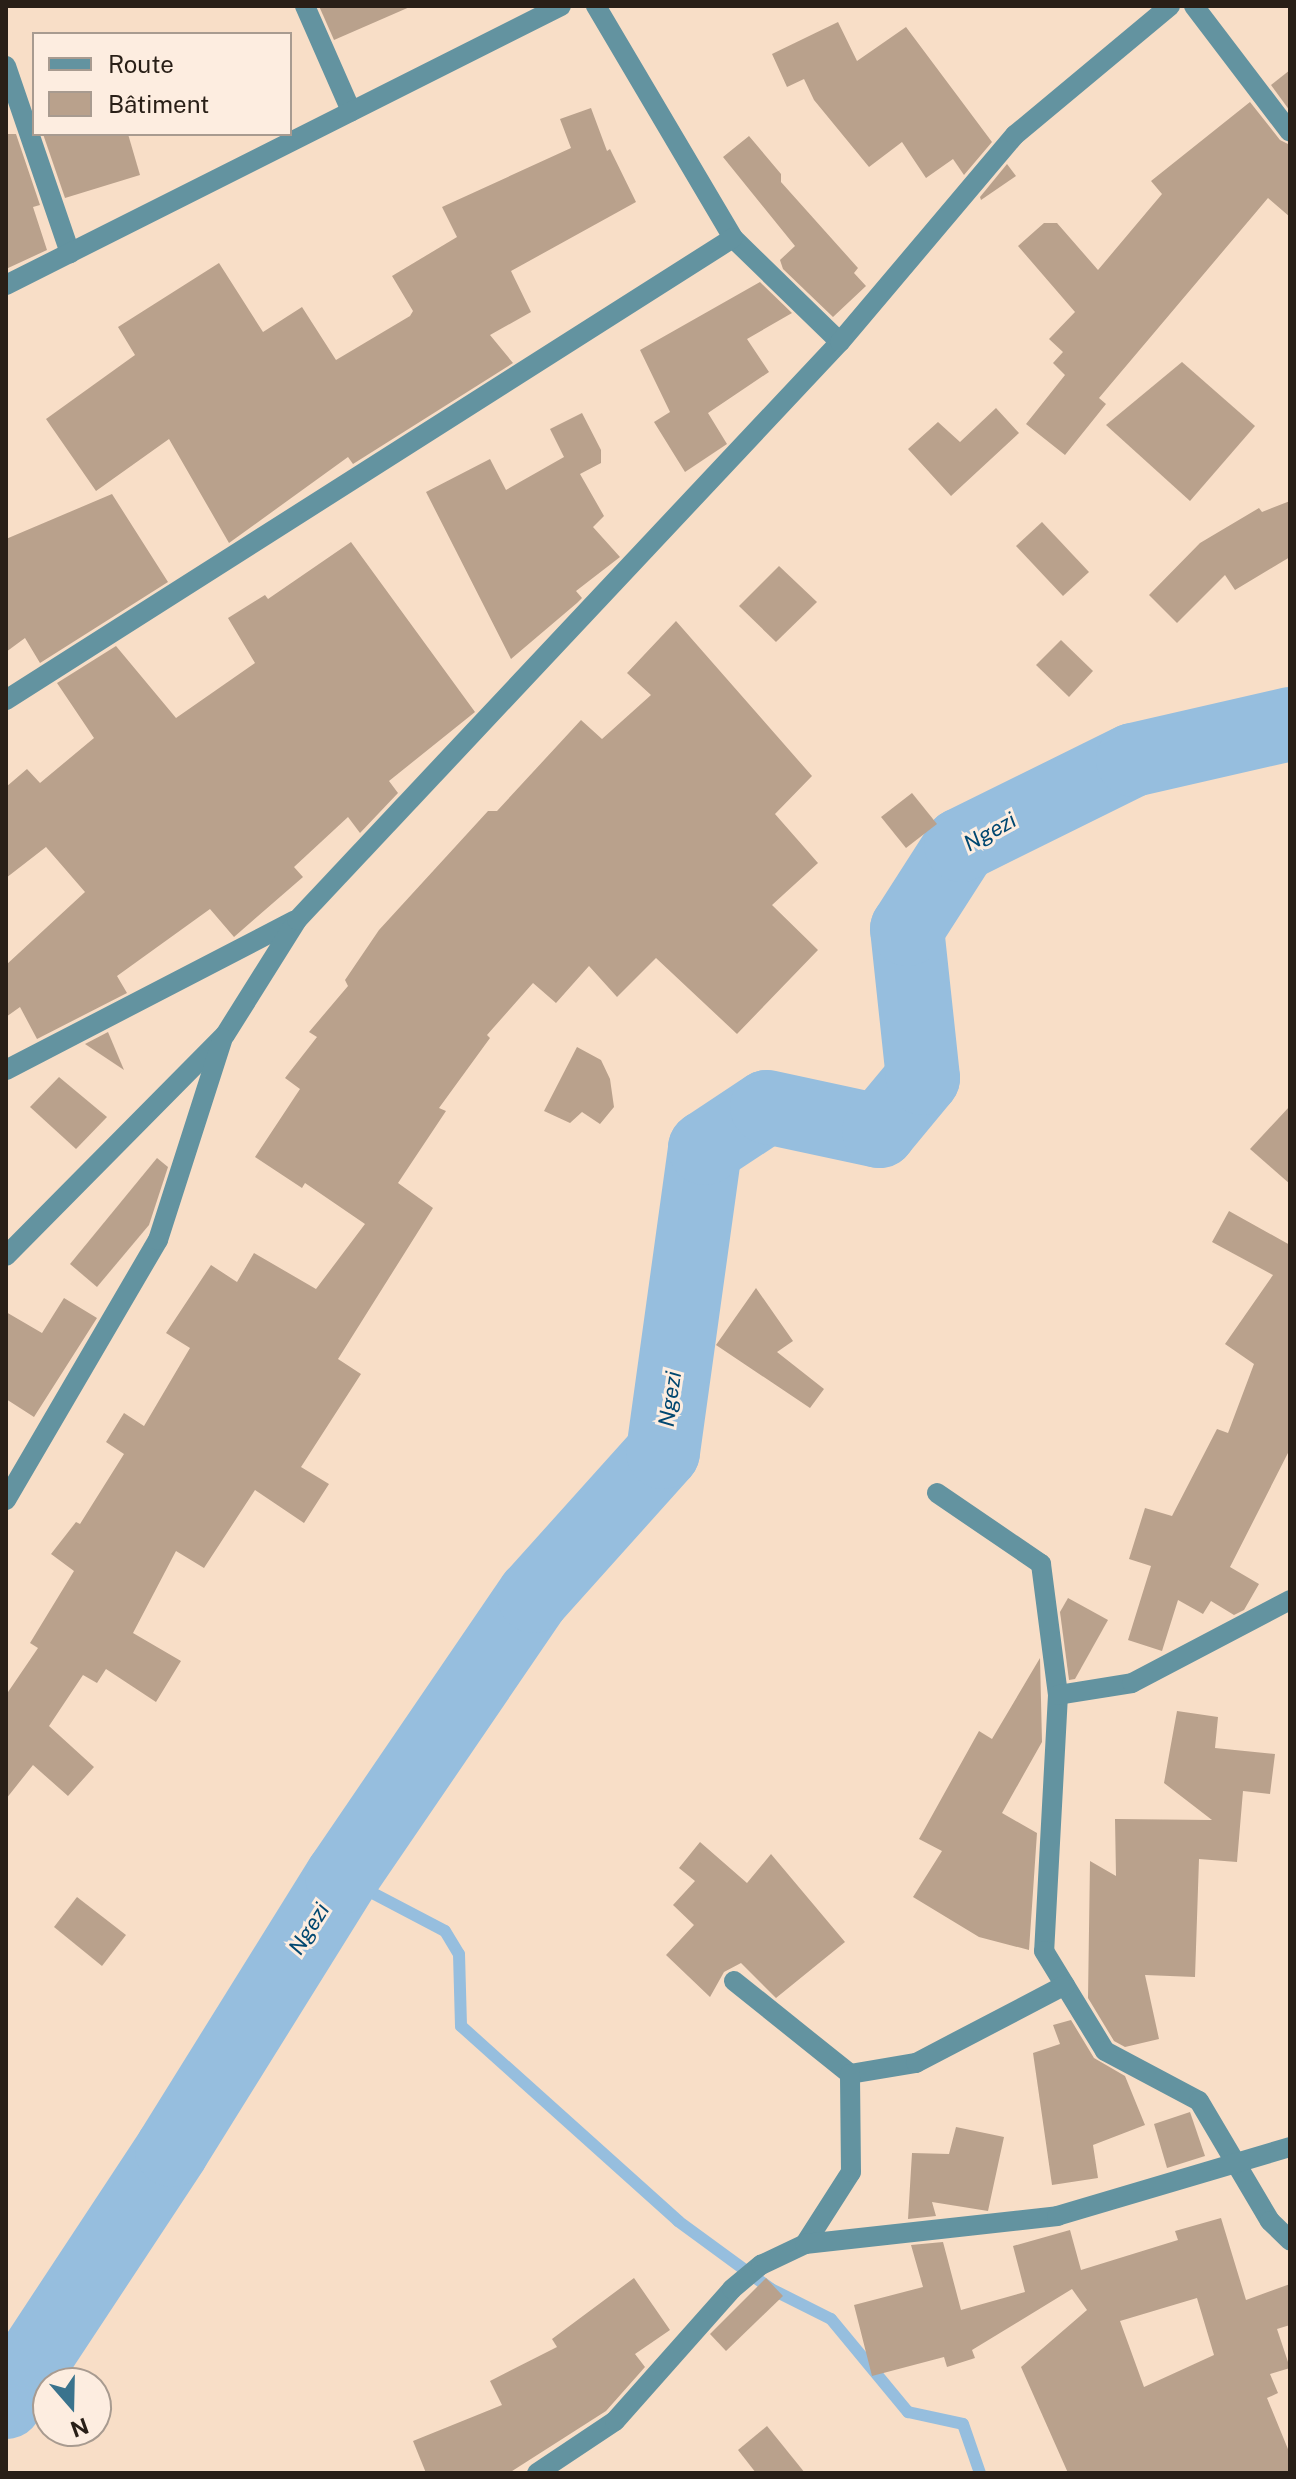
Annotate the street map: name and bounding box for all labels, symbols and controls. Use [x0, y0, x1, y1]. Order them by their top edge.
legend [32, 32, 292, 136]
text: Route [108, 50, 174, 78]
text: Bâtiment [108, 90, 209, 118]
water label: Ngezi [959, 807, 1021, 857]
water label: Ngezi [653, 1369, 687, 1429]
water label: Ngezi [283, 1898, 335, 1960]
north arrow [32, 2367, 112, 2447]
text: N [67, 2413, 92, 2443]

